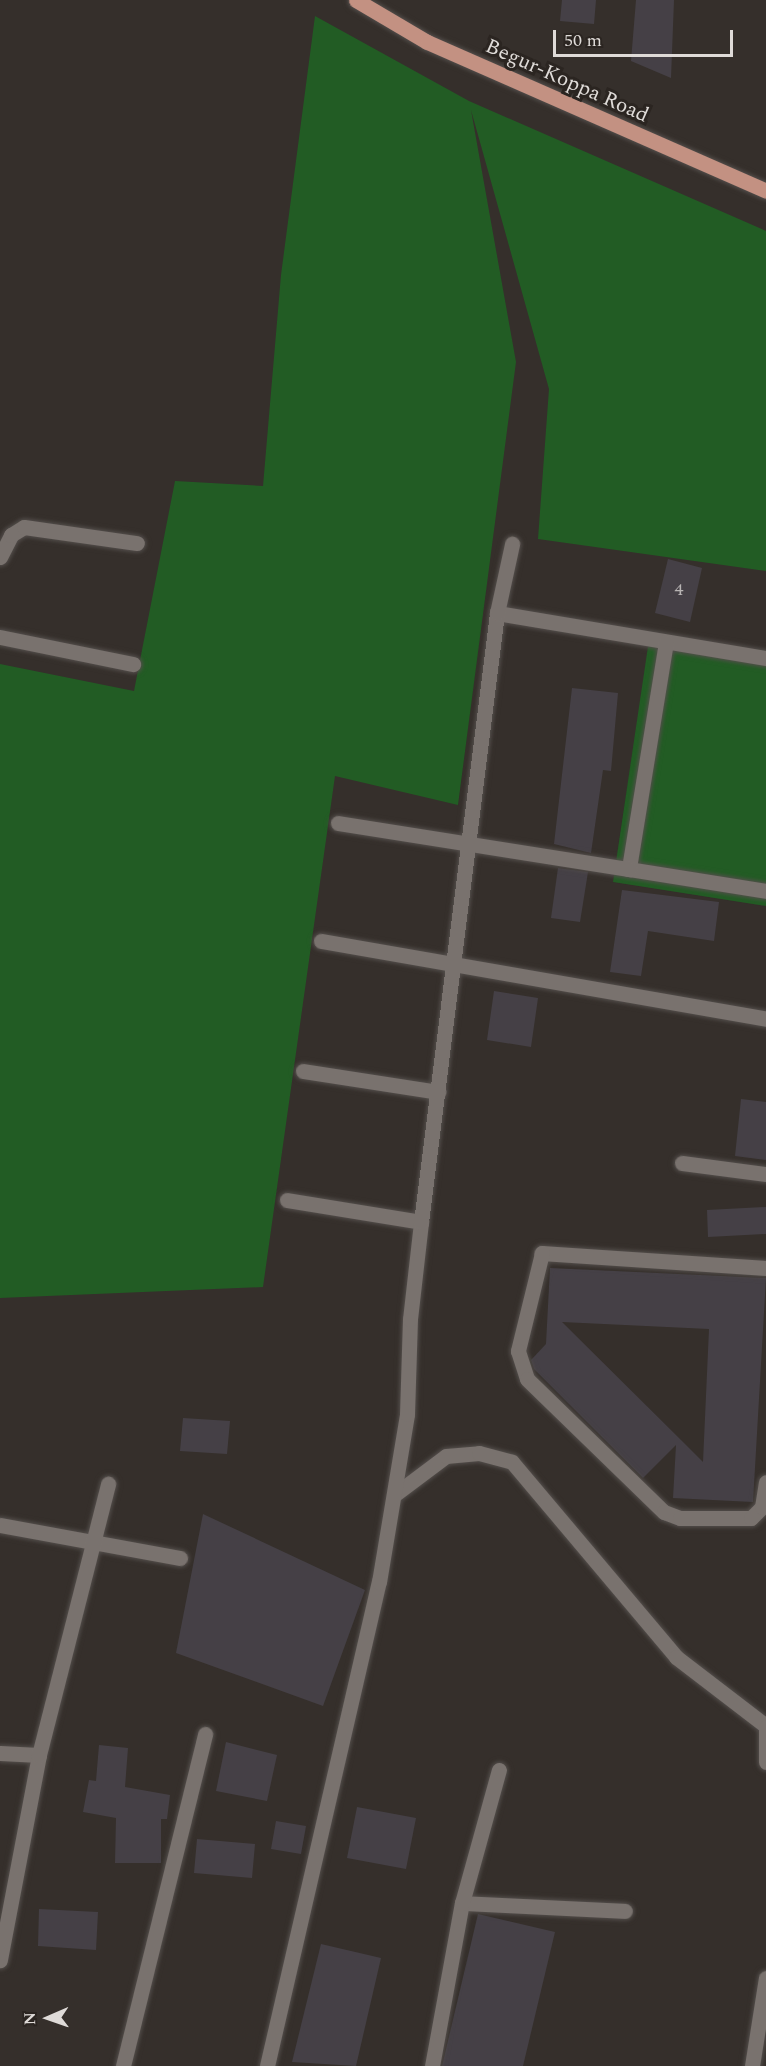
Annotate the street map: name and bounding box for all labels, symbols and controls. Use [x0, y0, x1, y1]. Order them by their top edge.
scale bar [556, 18, 736, 56]
text: 50 m [564, 27, 602, 54]
street label: Begur-Koppa Road [481, 34, 653, 128]
house number: 4 [675, 579, 683, 601]
north arrow [18, 1988, 78, 2048]
text: N [18, 2012, 42, 2026]

